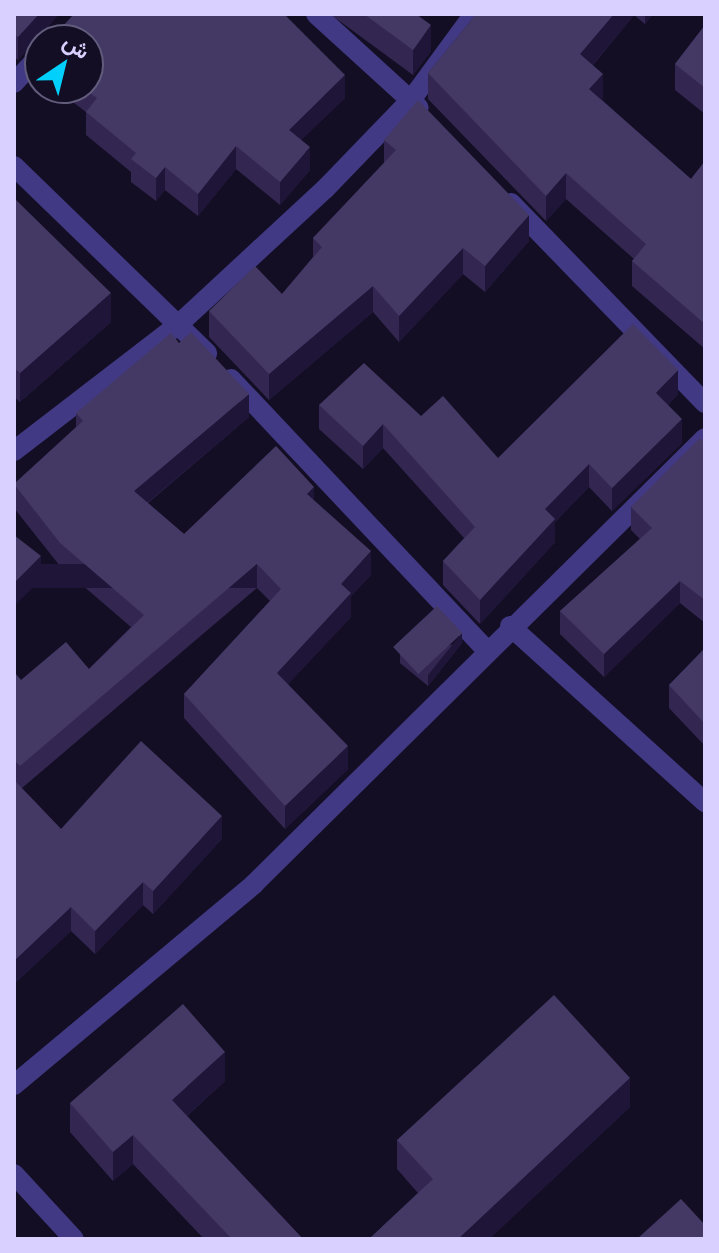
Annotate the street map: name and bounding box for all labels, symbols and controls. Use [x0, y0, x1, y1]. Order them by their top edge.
north arrow [24, 24, 104, 104]
text: ش [58, 27, 95, 65]

